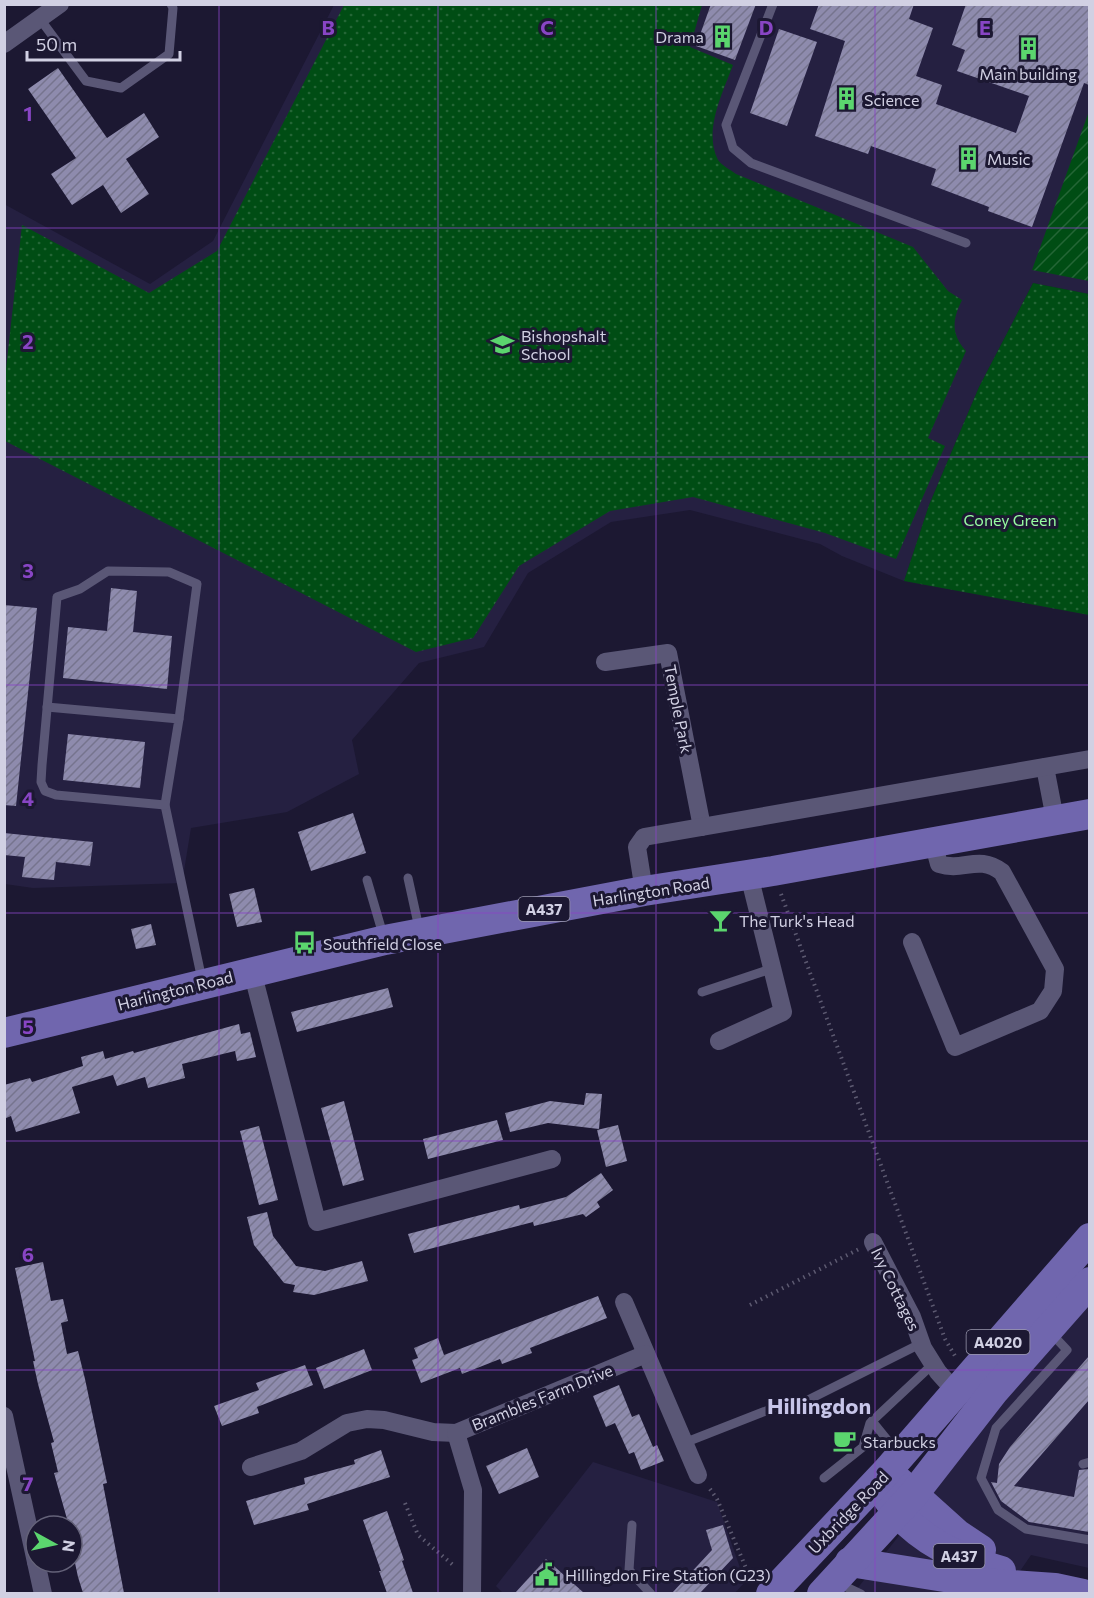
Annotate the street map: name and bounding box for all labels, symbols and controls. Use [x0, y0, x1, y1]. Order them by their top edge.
text: B [321, 15, 335, 39]
text: C [540, 15, 554, 39]
text: D [759, 15, 773, 39]
text: E [979, 15, 991, 39]
building icon: Drama [709, 23, 735, 49]
scale bar [27, 24, 180, 62]
place label: Drama [655, 27, 704, 46]
text: 50 m [36, 33, 77, 55]
building icon: Main building [1015, 35, 1041, 61]
place label: Main building [979, 64, 1077, 83]
building icon: Science [833, 86, 859, 112]
place label: Science [864, 90, 919, 109]
text: 1 [23, 101, 33, 125]
building icon: Music [956, 145, 982, 171]
place label: Music [987, 149, 1031, 168]
place label: Bishopshalt School [521, 326, 607, 363]
text: 2 [22, 329, 34, 353]
school or university icon: Bishopshalt School [490, 331, 516, 357]
park label: Coney Green [963, 510, 1057, 529]
text: 3 [22, 558, 34, 582]
street label: Temple Park [661, 663, 697, 755]
text: 4 [22, 786, 34, 810]
street label: Harlington Road [591, 872, 711, 910]
road number: A437 [518, 897, 570, 921]
bar icon: The Turk's Head [708, 907, 734, 933]
place label: The Turk's Head [739, 911, 854, 930]
bus stop icon: Southfield Close [292, 930, 318, 956]
place label: Southfield Close [323, 934, 442, 953]
street label: Harlington Road [115, 966, 235, 1014]
text: 5 [22, 1014, 34, 1038]
text: 6 [22, 1242, 34, 1266]
street label: Ivy Cottages [868, 1244, 924, 1334]
road number: A4020 [966, 1330, 1030, 1354]
street label: Brambles Farm Drive [469, 1360, 615, 1434]
district label: Hillingdon [767, 1392, 871, 1419]
cafe icon: Starbucks [832, 1428, 858, 1454]
place label: Starbucks [863, 1432, 936, 1451]
street label: Uxbridge Road [804, 1467, 892, 1557]
text: 7 [23, 1471, 34, 1495]
north arrow [24, 1514, 84, 1574]
text: N [59, 1539, 80, 1553]
road number: A437 [934, 1544, 984, 1568]
public building icon: Hillingdon Fire Station (G23) [534, 1561, 560, 1587]
place label: Hillingdon Fire Station (G23) [565, 1565, 771, 1584]

